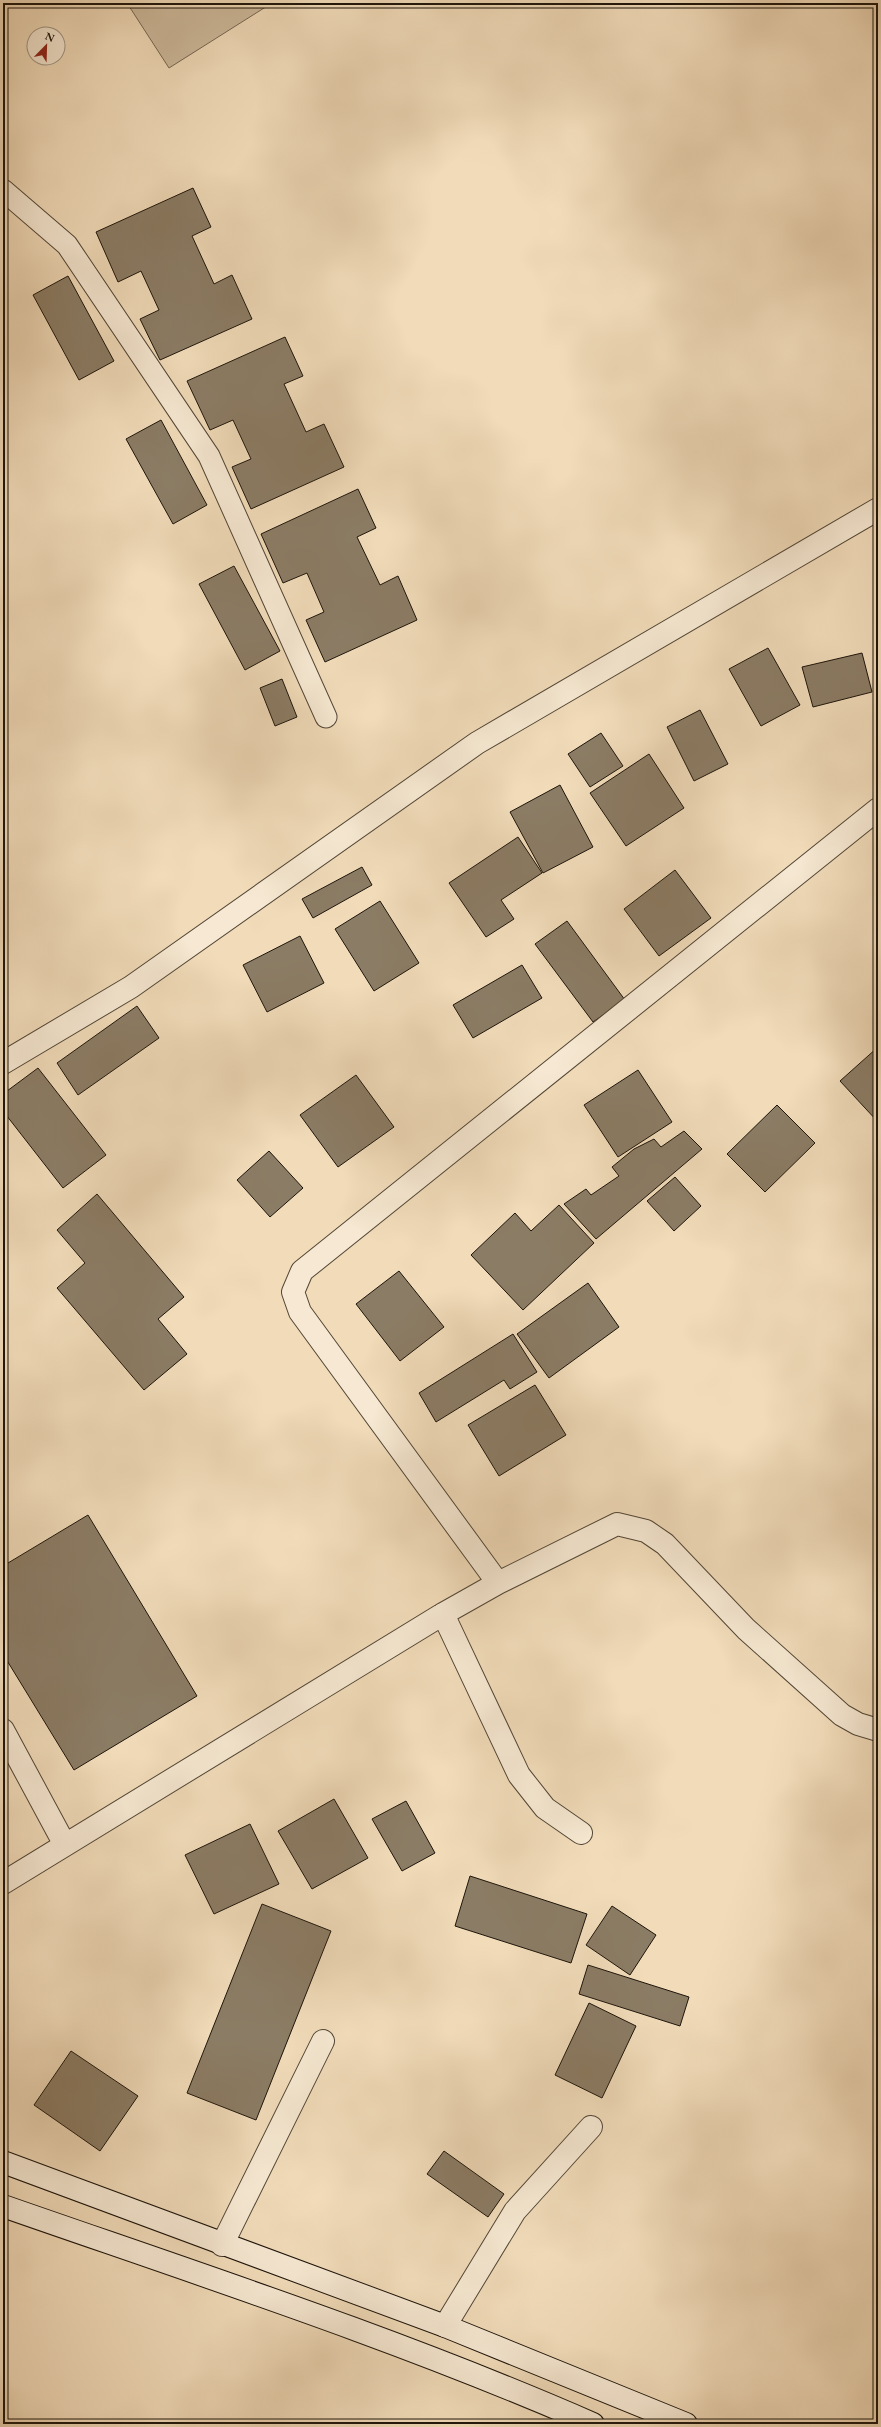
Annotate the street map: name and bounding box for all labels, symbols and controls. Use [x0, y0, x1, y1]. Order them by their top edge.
north arrow [26, 26, 66, 66]
text: N [43, 29, 57, 45]

